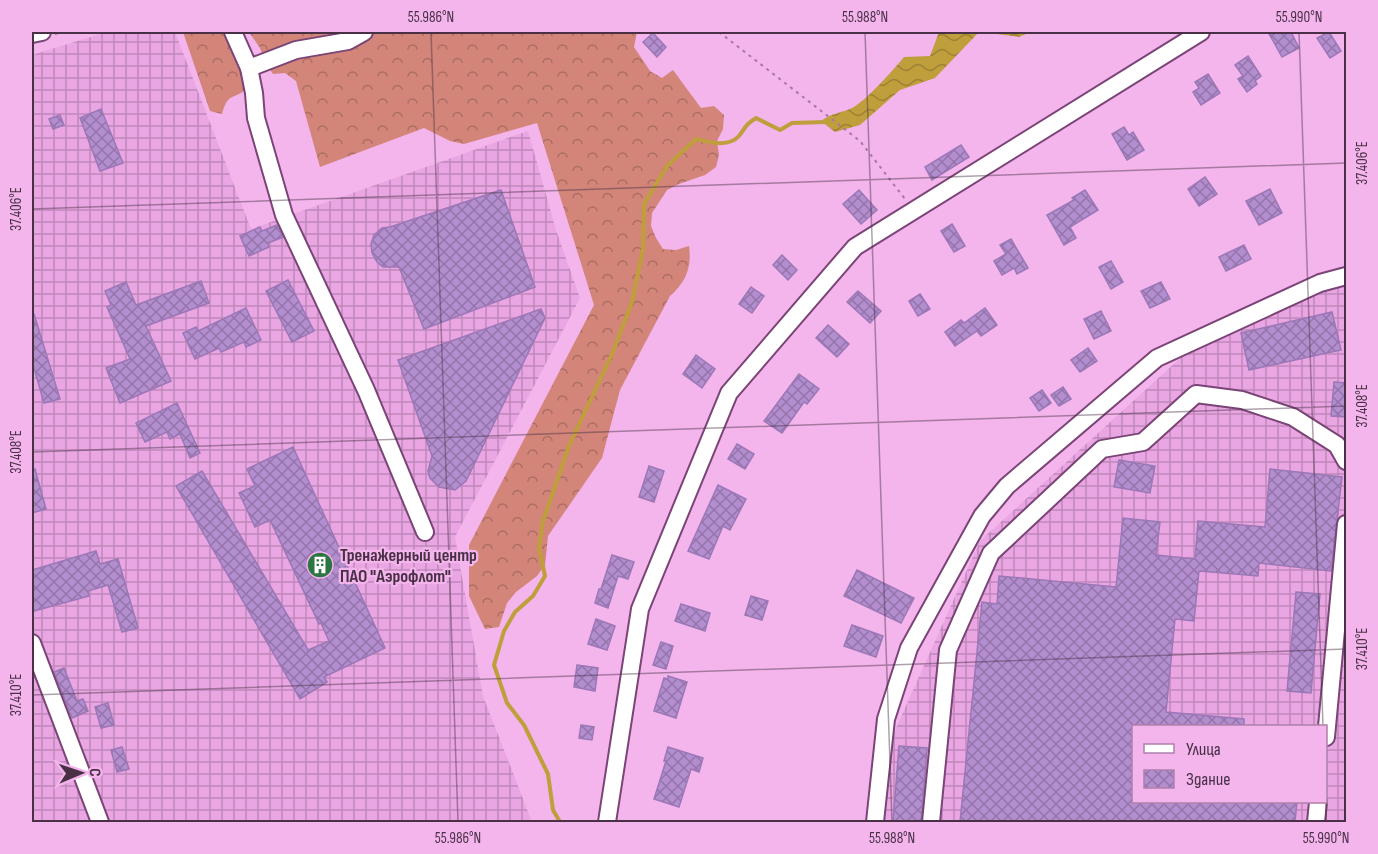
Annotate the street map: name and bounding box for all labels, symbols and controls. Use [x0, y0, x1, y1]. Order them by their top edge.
text: 55.986°N [408, 8, 454, 27]
text: 55.988°N [842, 8, 888, 27]
text: 55.990°N [1276, 8, 1322, 27]
text: 37.406°E [1353, 141, 1372, 185]
text: 37.406°E [7, 187, 26, 231]
text: 37.408°E [1353, 384, 1372, 428]
text: 37.408°E [7, 430, 26, 474]
place label: Тренажерный центр ПАО "Аэрофлот" [340, 545, 477, 587]
building icon: Тренажерный центр ПАО "Аэрофлот" [305, 550, 335, 580]
text: 37.410°E [1353, 628, 1372, 670]
text: 37.410°E [7, 674, 26, 716]
legend [1132, 725, 1327, 803]
text: Улица [1186, 739, 1221, 760]
north arrow [51, 743, 111, 803]
text: С [85, 768, 104, 777]
text: Здание [1186, 769, 1231, 790]
text: 55.986°N [435, 829, 481, 848]
text: 55.988°N [869, 829, 915, 848]
text: 55.990°N [1303, 829, 1349, 848]

